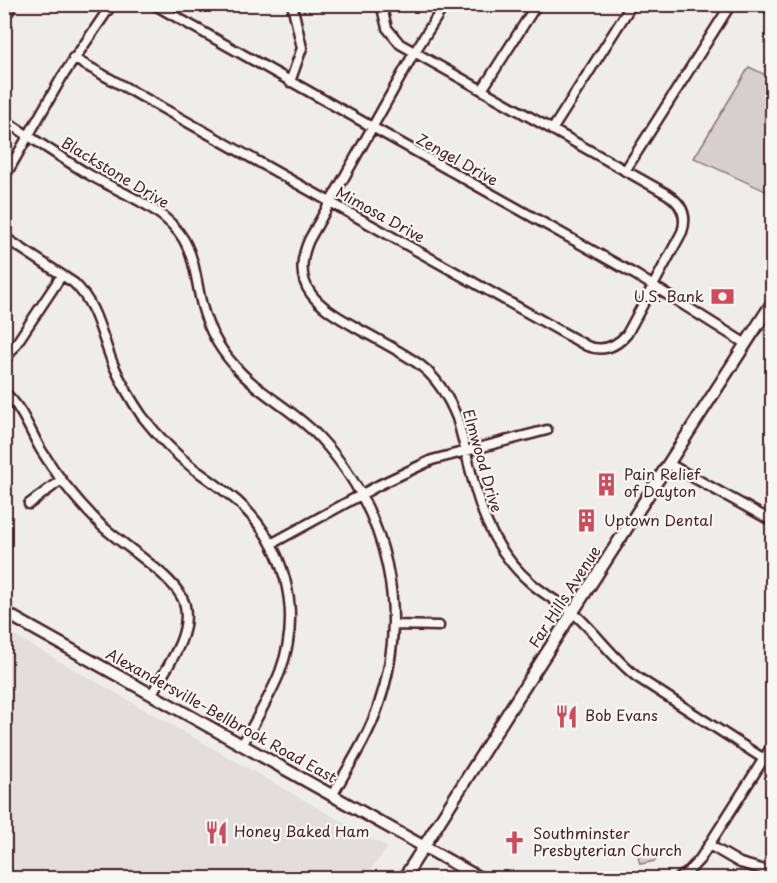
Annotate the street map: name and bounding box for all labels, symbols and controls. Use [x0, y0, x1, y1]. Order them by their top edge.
street label: Zengel Drive [412, 127, 503, 191]
street label: Blackstone Drive [57, 130, 174, 213]
street label: Mimosa Drive [332, 180, 430, 248]
place label: U.S. Bank [634, 284, 704, 307]
bank icon: U.S. Bank [709, 284, 735, 310]
street label: Elmwood Drive [458, 406, 509, 515]
place label: Pain Relief of Dayton [624, 462, 701, 502]
building icon: Pain Relief of Dayton [593, 471, 619, 497]
building icon: Uptown Dental [573, 508, 599, 534]
place label: Uptown Dental [604, 508, 713, 531]
street label: Far Hills Avenue [522, 541, 605, 652]
street label: Alexandersville-Bellbrook Road East [102, 642, 341, 788]
restaurant icon: Bob Evans [554, 703, 580, 729]
place label: Bob Evans [585, 703, 658, 726]
restaurant icon: Honey Baked Ham [203, 819, 229, 845]
place label: Honey Baked Ham [234, 819, 369, 842]
place label: Southminster Presbyterian Church [533, 821, 682, 861]
church icon: Southminster Presbyterian Church [502, 830, 528, 856]

